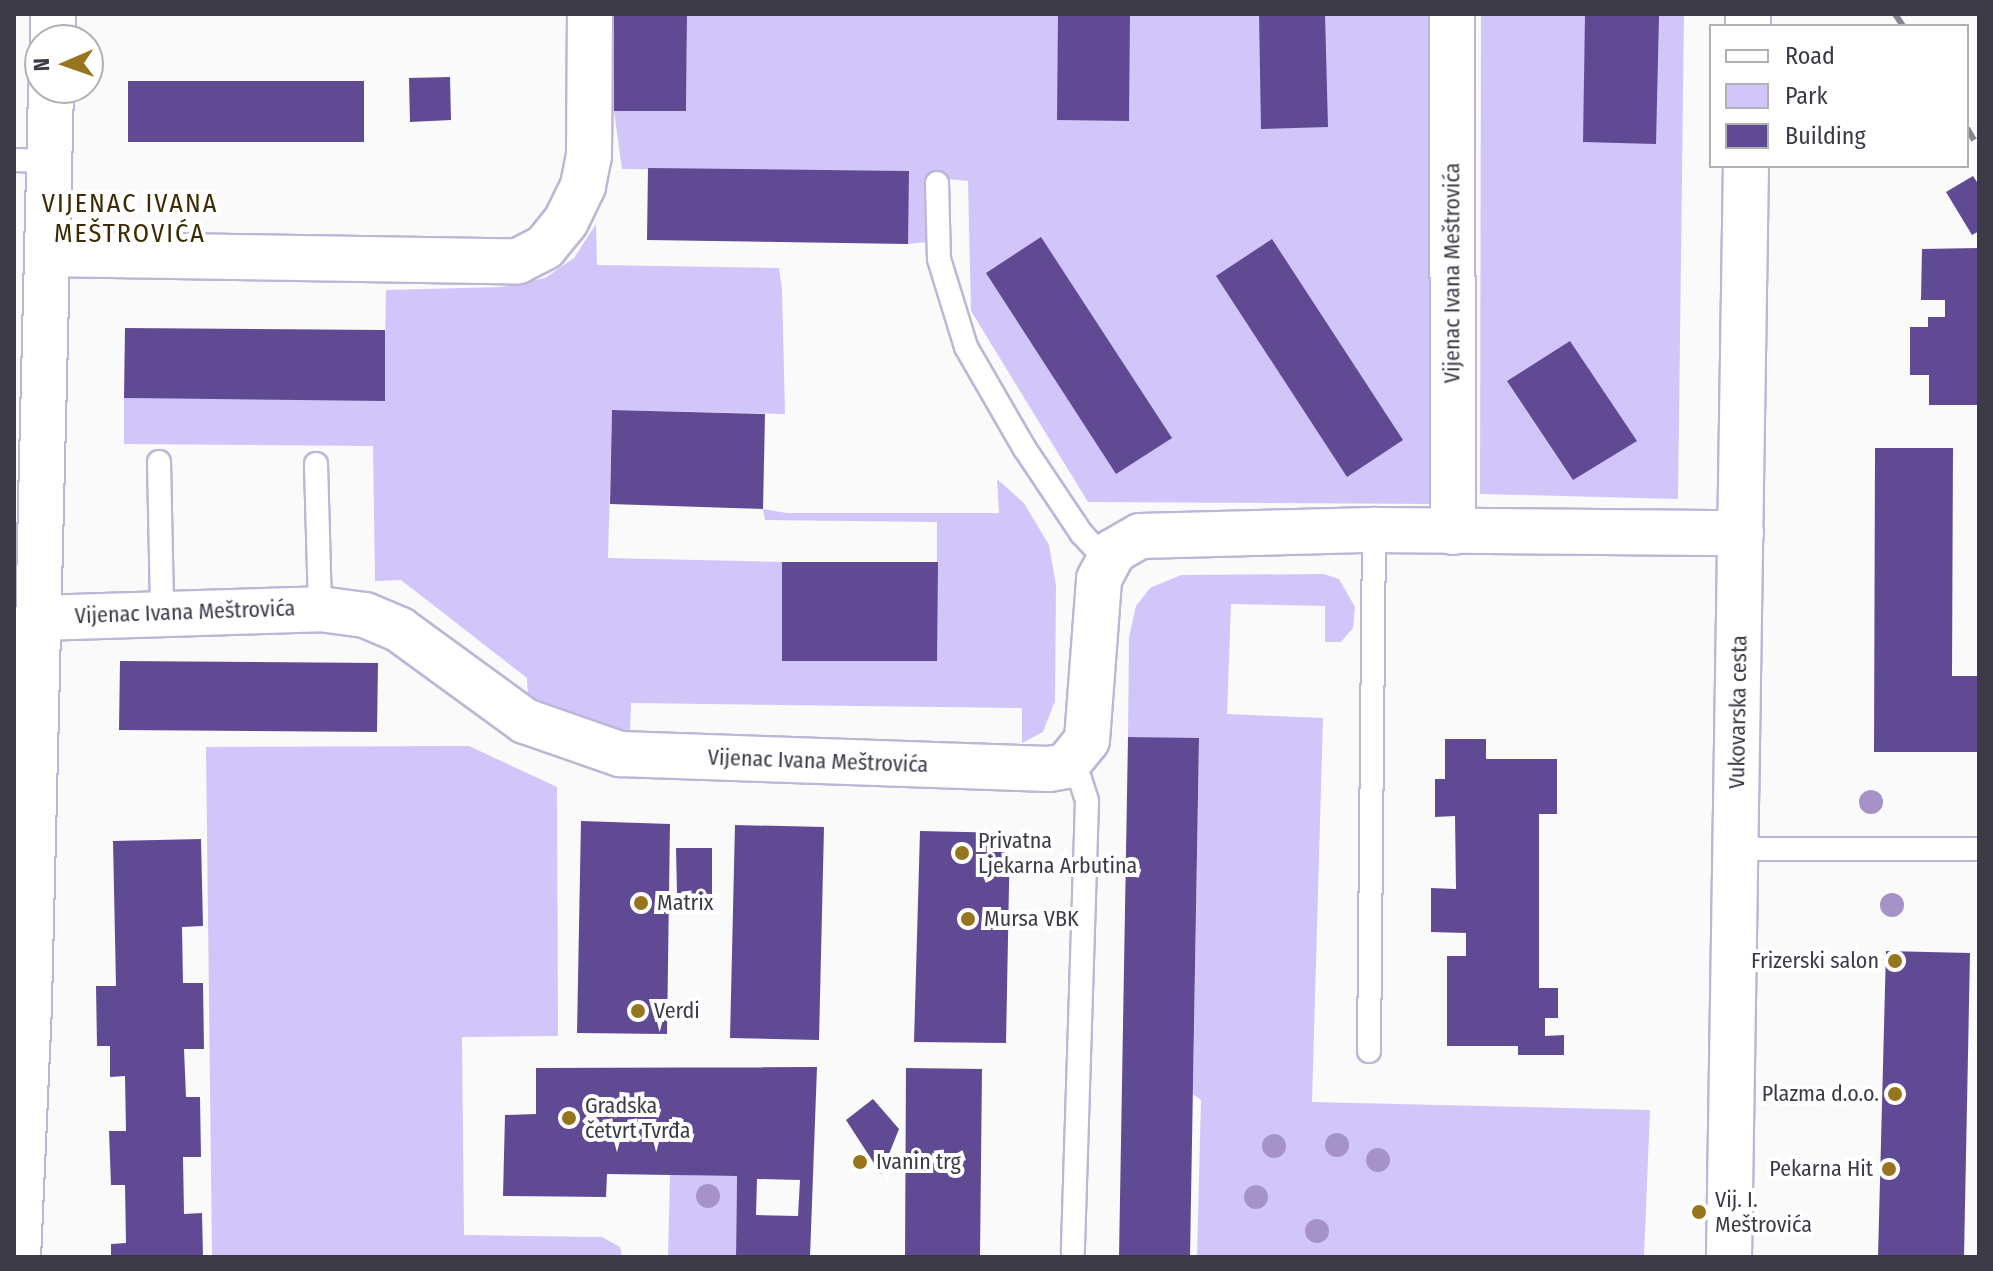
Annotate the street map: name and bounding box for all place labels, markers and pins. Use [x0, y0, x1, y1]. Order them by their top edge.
place label: Privatna Ljekarna Arbutina [978, 827, 1137, 878]
marker: Privatna Ljekarna Arbutina [953, 844, 971, 862]
place label: Matrix [657, 890, 713, 916]
marker: Matrix [632, 894, 650, 912]
place label: Mursa VBK [984, 906, 1079, 932]
marker: Mursa VBK [959, 910, 977, 928]
place label: Frizerski salon [1751, 948, 1879, 974]
marker: Frizerski salon [1886, 952, 1904, 970]
place label: Verdi [654, 998, 700, 1024]
marker: Verdi [629, 1002, 647, 1020]
place label: Plazma d.o.o. [1762, 1081, 1879, 1107]
marker: Plazma d.o.o. [1886, 1085, 1904, 1103]
place label: Gradska četvrt Tvrđa [585, 1092, 691, 1144]
marker: Gradska četvrt Tvrđa [560, 1109, 578, 1127]
place label: Ivanin trg [876, 1149, 961, 1175]
marker: Ivanin trg [851, 1153, 869, 1171]
place label: Pekarna Hit [1769, 1156, 1873, 1182]
marker: Pekarna Hit [1880, 1160, 1898, 1178]
place label: Vij. I. Meštrovića [1715, 1186, 1812, 1238]
marker: Vij. I. Meštrovića [1690, 1203, 1708, 1221]

